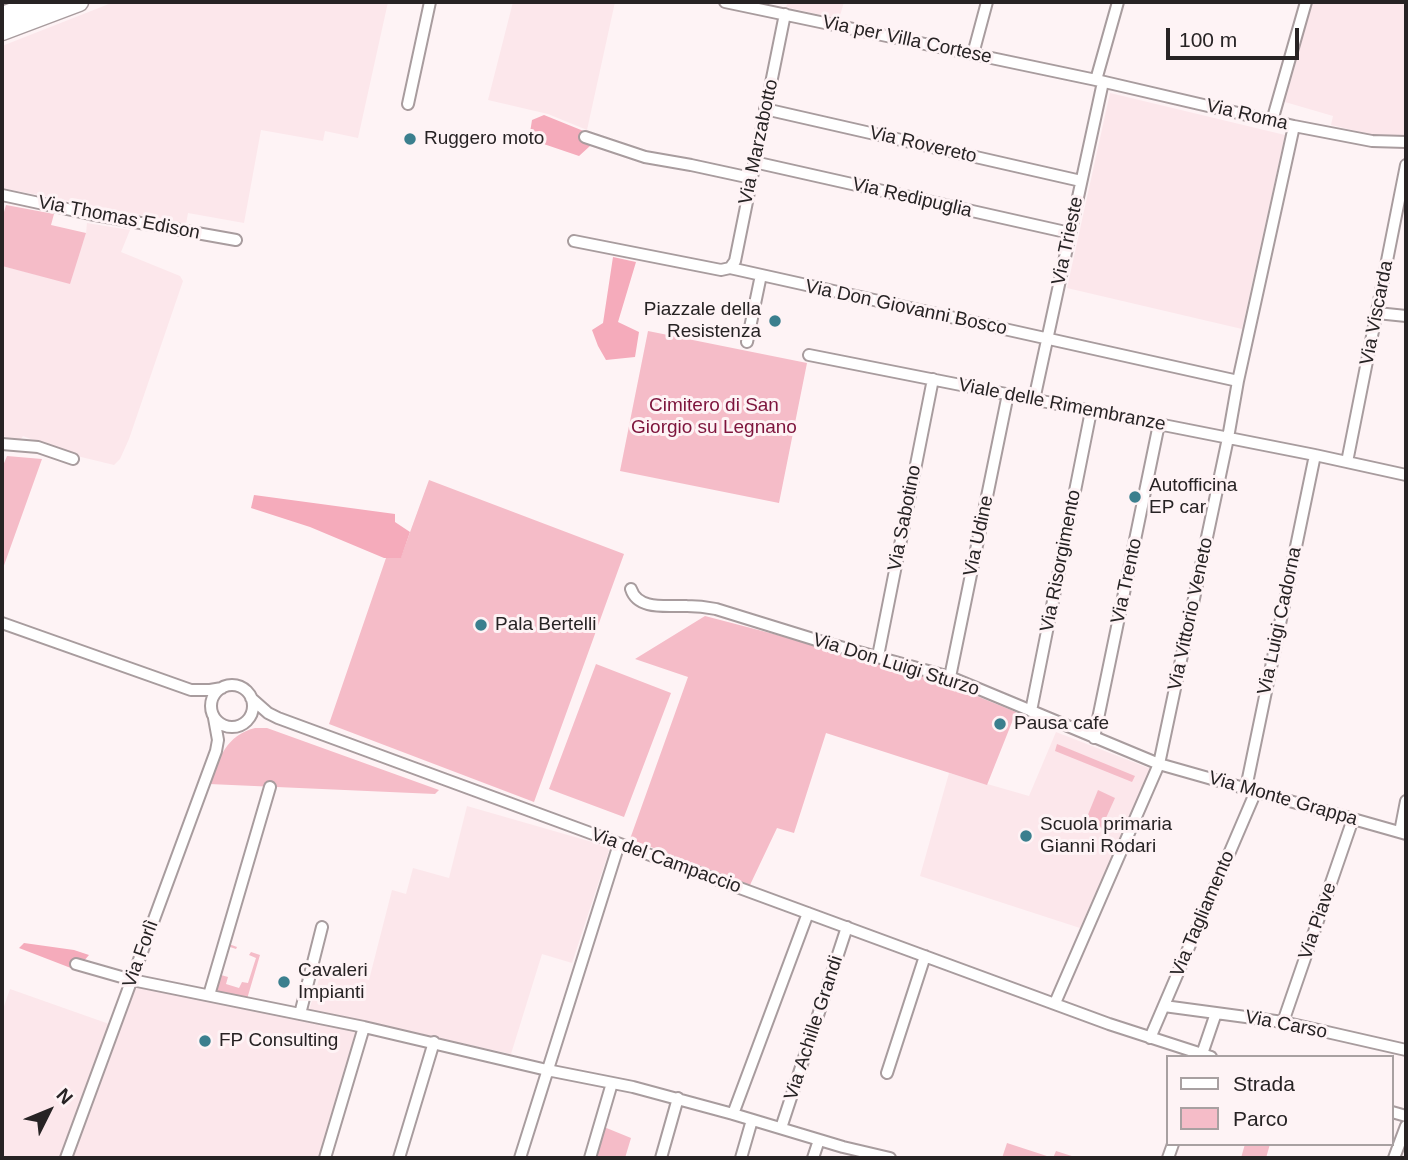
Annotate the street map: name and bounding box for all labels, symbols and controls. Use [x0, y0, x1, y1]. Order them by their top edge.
street label: Via per Villa Cortese [820, 11, 994, 69]
scale bar [1170, 14, 1303, 58]
text: 100 m [1179, 28, 1237, 51]
street label: Via Marzabotto [735, 77, 783, 207]
street label: Via Roma [1204, 95, 1290, 135]
street label: Via Rovereto [867, 122, 979, 168]
place label: Ruggero moto [424, 128, 544, 150]
marker: Ruggero moto [402, 131, 418, 147]
street label: Via Redipuglia [850, 173, 974, 223]
street label: Via Thomas Edison [36, 191, 202, 245]
street label: Via Trieste [1048, 195, 1088, 287]
street label: Via Viscarda [1356, 259, 1398, 367]
street label: Via Don Giovanni Bosco [803, 275, 1009, 341]
place label: Piazzale della Resistenza [644, 299, 761, 343]
marker: Piazzale della Resistenza [767, 313, 783, 329]
street label: Viale delle Rimembranze [956, 374, 1168, 436]
park label: Cimitero di San Giorgio su Legnano [631, 395, 797, 439]
street label: Via Sabotino [884, 463, 926, 573]
place label: Autofficina EP car [1149, 475, 1237, 519]
street label: Via Risorgimento [1036, 488, 1086, 634]
marker: Autofficina EP car [1127, 489, 1143, 505]
street label: Via Udine [959, 494, 999, 578]
street label: Via Trento [1107, 536, 1147, 626]
street label: Via Vittorio Veneto [1164, 536, 1218, 692]
street label: Via Luigi Cadorna [1253, 545, 1307, 697]
place label: Pala Bertelli [495, 614, 596, 636]
marker: Pala Bertelli [473, 617, 489, 633]
street label: Via Don Luigi Sturzo [810, 629, 982, 701]
place label: Pausa cafe [1014, 713, 1109, 735]
marker: Pausa cafe [992, 716, 1008, 732]
street label: Via Monte Grappa [1206, 767, 1360, 831]
place label: Scuola primaria Gianni Rodari [1040, 814, 1172, 858]
street label: Via del Campaccio [588, 823, 744, 899]
marker: Scuola primaria Gianni Rodari [1018, 828, 1034, 844]
street label: Via Tagliamento [1166, 847, 1240, 981]
street label: Via Piave [1294, 880, 1342, 962]
street label: Via Forlì [118, 917, 164, 991]
street label: Via Achille Grandi [780, 953, 848, 1103]
place label: Cavaleri Impianti [298, 960, 368, 1004]
marker: Cavaleri Impianti [276, 974, 292, 990]
street label: Via Carso [1243, 1006, 1329, 1044]
place label: FP Consulting [219, 1030, 338, 1052]
marker: FP Consulting [197, 1033, 213, 1049]
legend [1166, 1055, 1394, 1146]
text: Strada [1233, 1072, 1295, 1095]
north arrow [14, 1076, 84, 1146]
text: N [52, 1084, 77, 1109]
text: Parco [1233, 1107, 1288, 1130]

